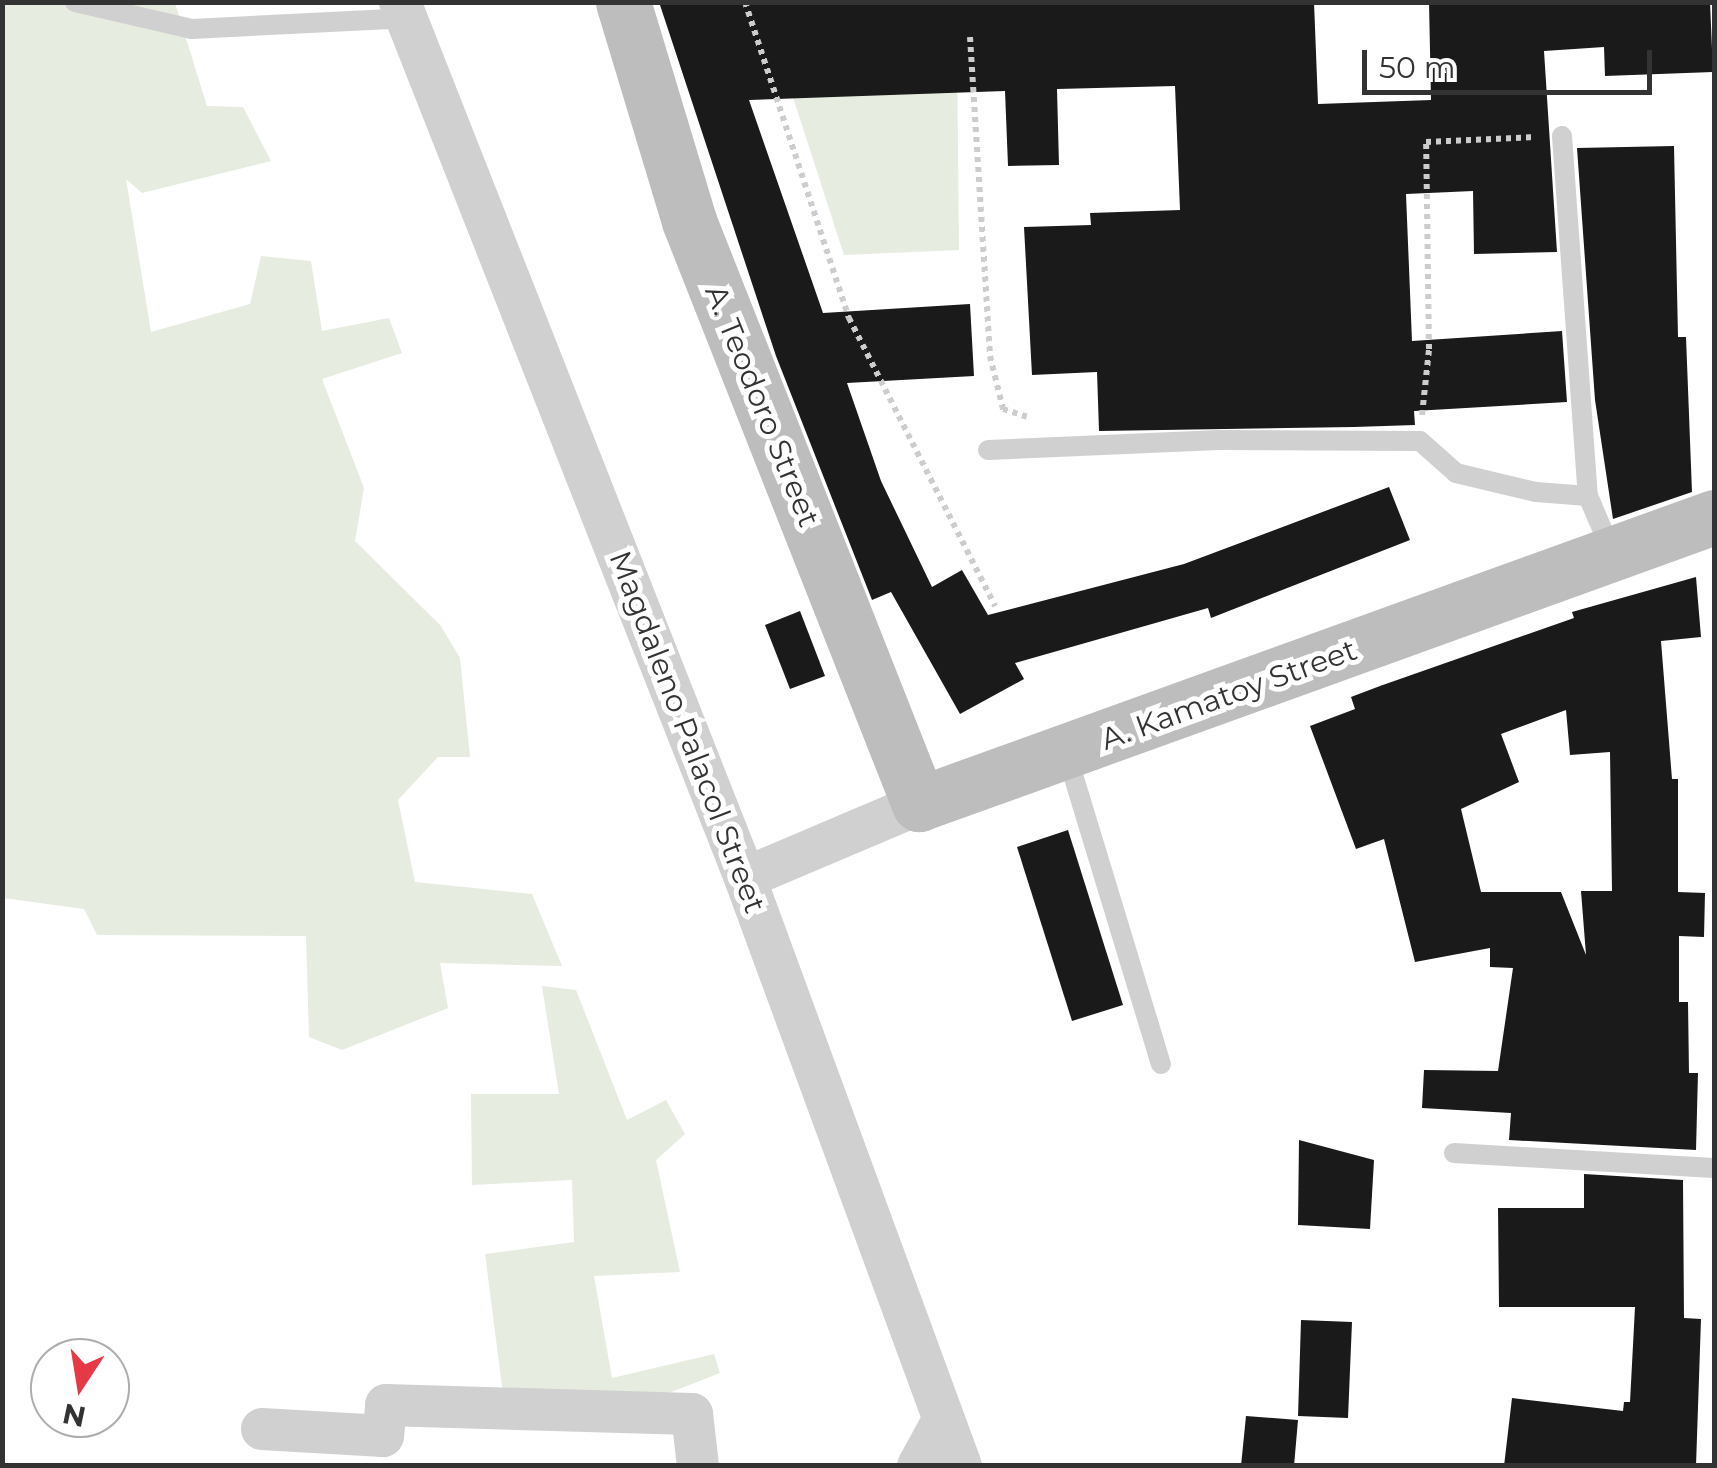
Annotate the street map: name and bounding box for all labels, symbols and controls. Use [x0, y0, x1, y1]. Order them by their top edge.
scale bar [1367, 30, 1657, 92]
text: 50 m [1379, 49, 1456, 86]
street label: A. Teodoro Street [697, 280, 827, 532]
street label: Magdaleno Palacol Street [601, 546, 773, 918]
street label: A. Kamatoy Street [1096, 632, 1362, 758]
north arrow [30, 1338, 130, 1438]
text: N [60, 1396, 89, 1434]

